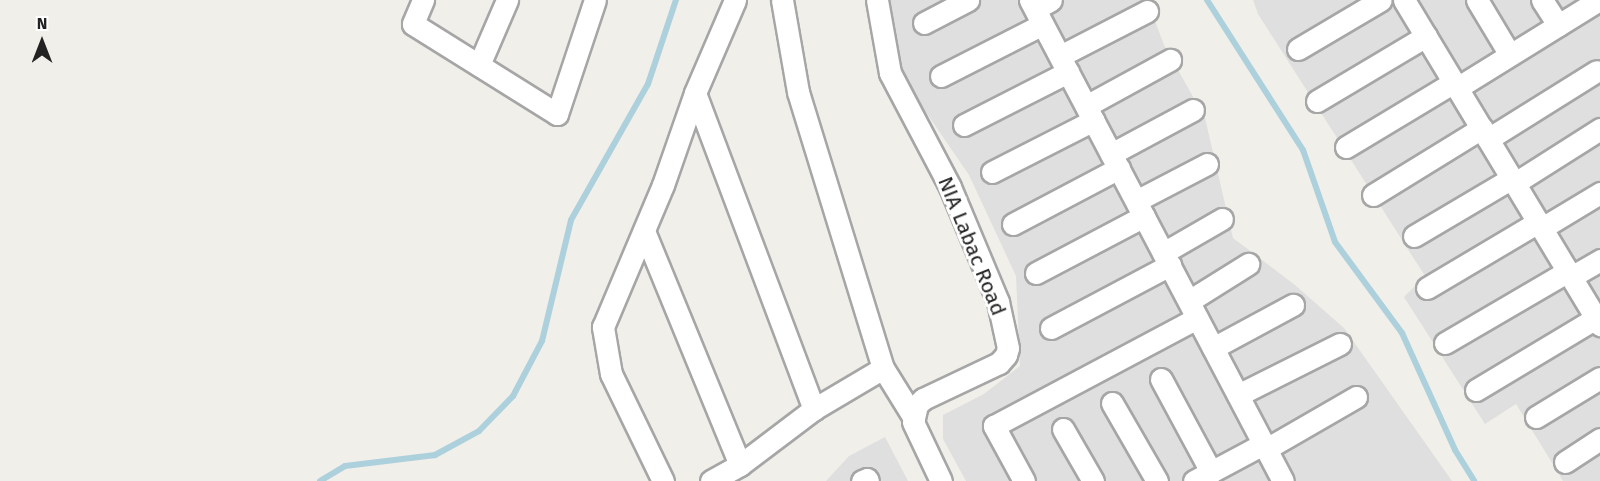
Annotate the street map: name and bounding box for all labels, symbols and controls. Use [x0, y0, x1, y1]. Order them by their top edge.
north arrow [12, 12, 72, 72]
text: N [37, 14, 47, 33]
street label: NIA Labac Road [933, 173, 1011, 319]

